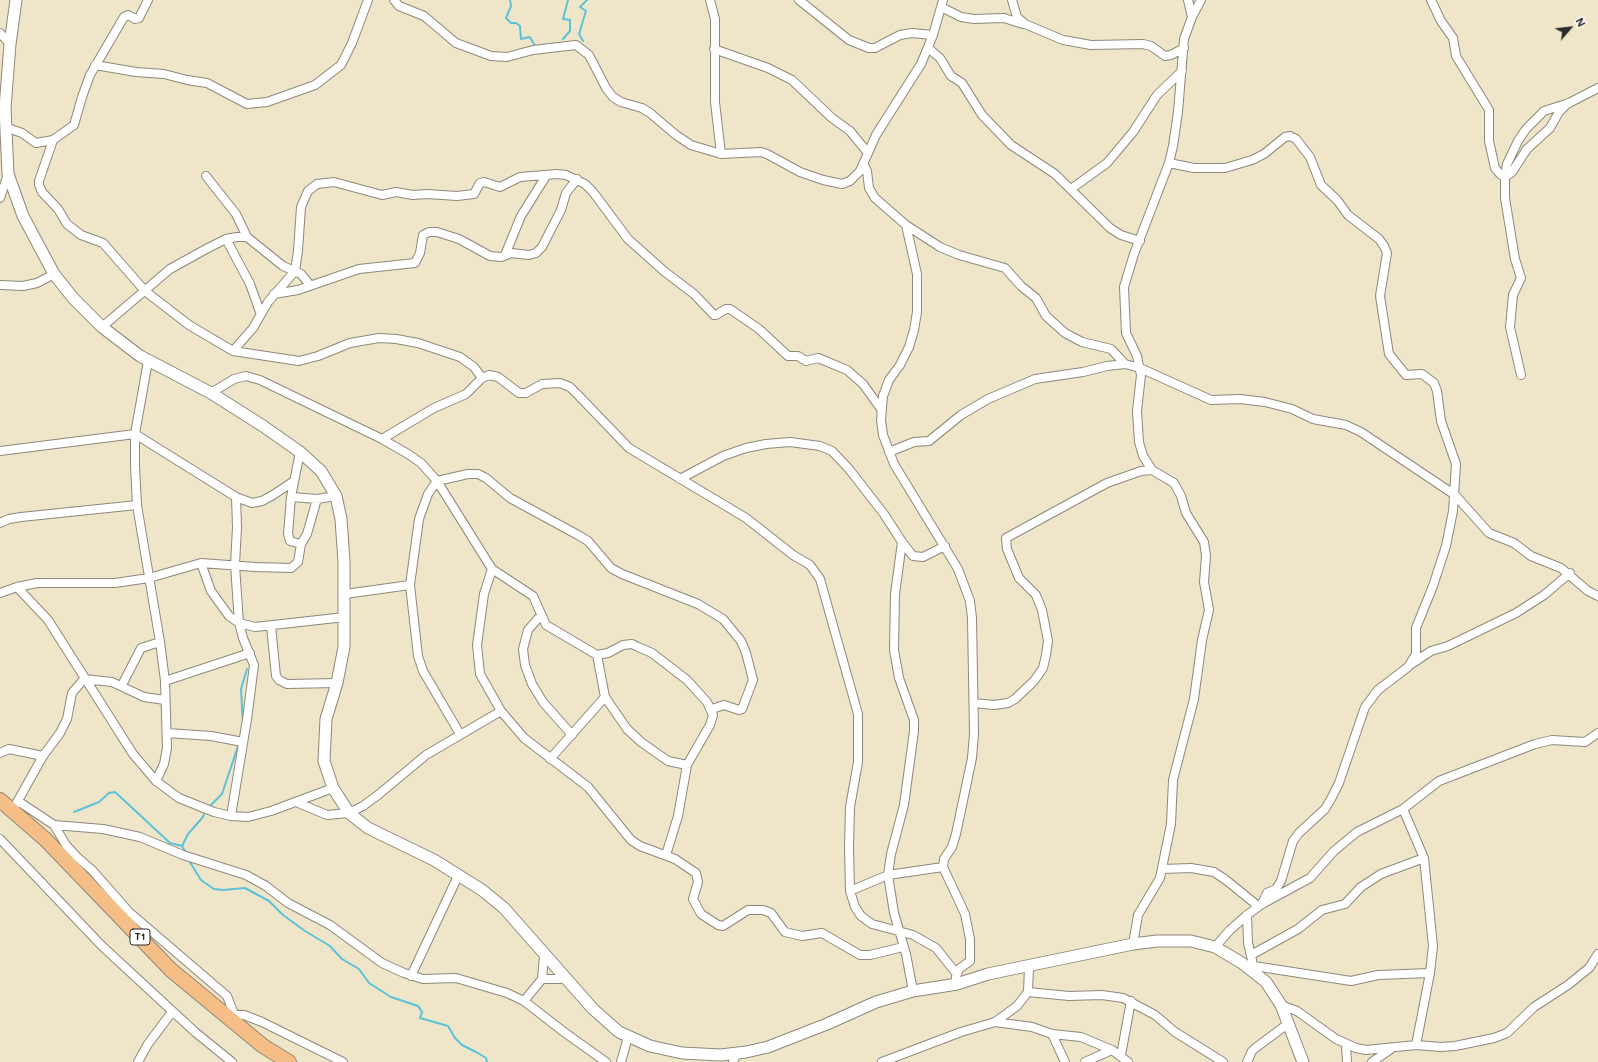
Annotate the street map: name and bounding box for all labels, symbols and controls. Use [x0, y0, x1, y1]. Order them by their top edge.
north arrow [1550, 8, 1590, 48]
text: N [1572, 15, 1590, 29]
road number: T1 [130, 929, 150, 945]

